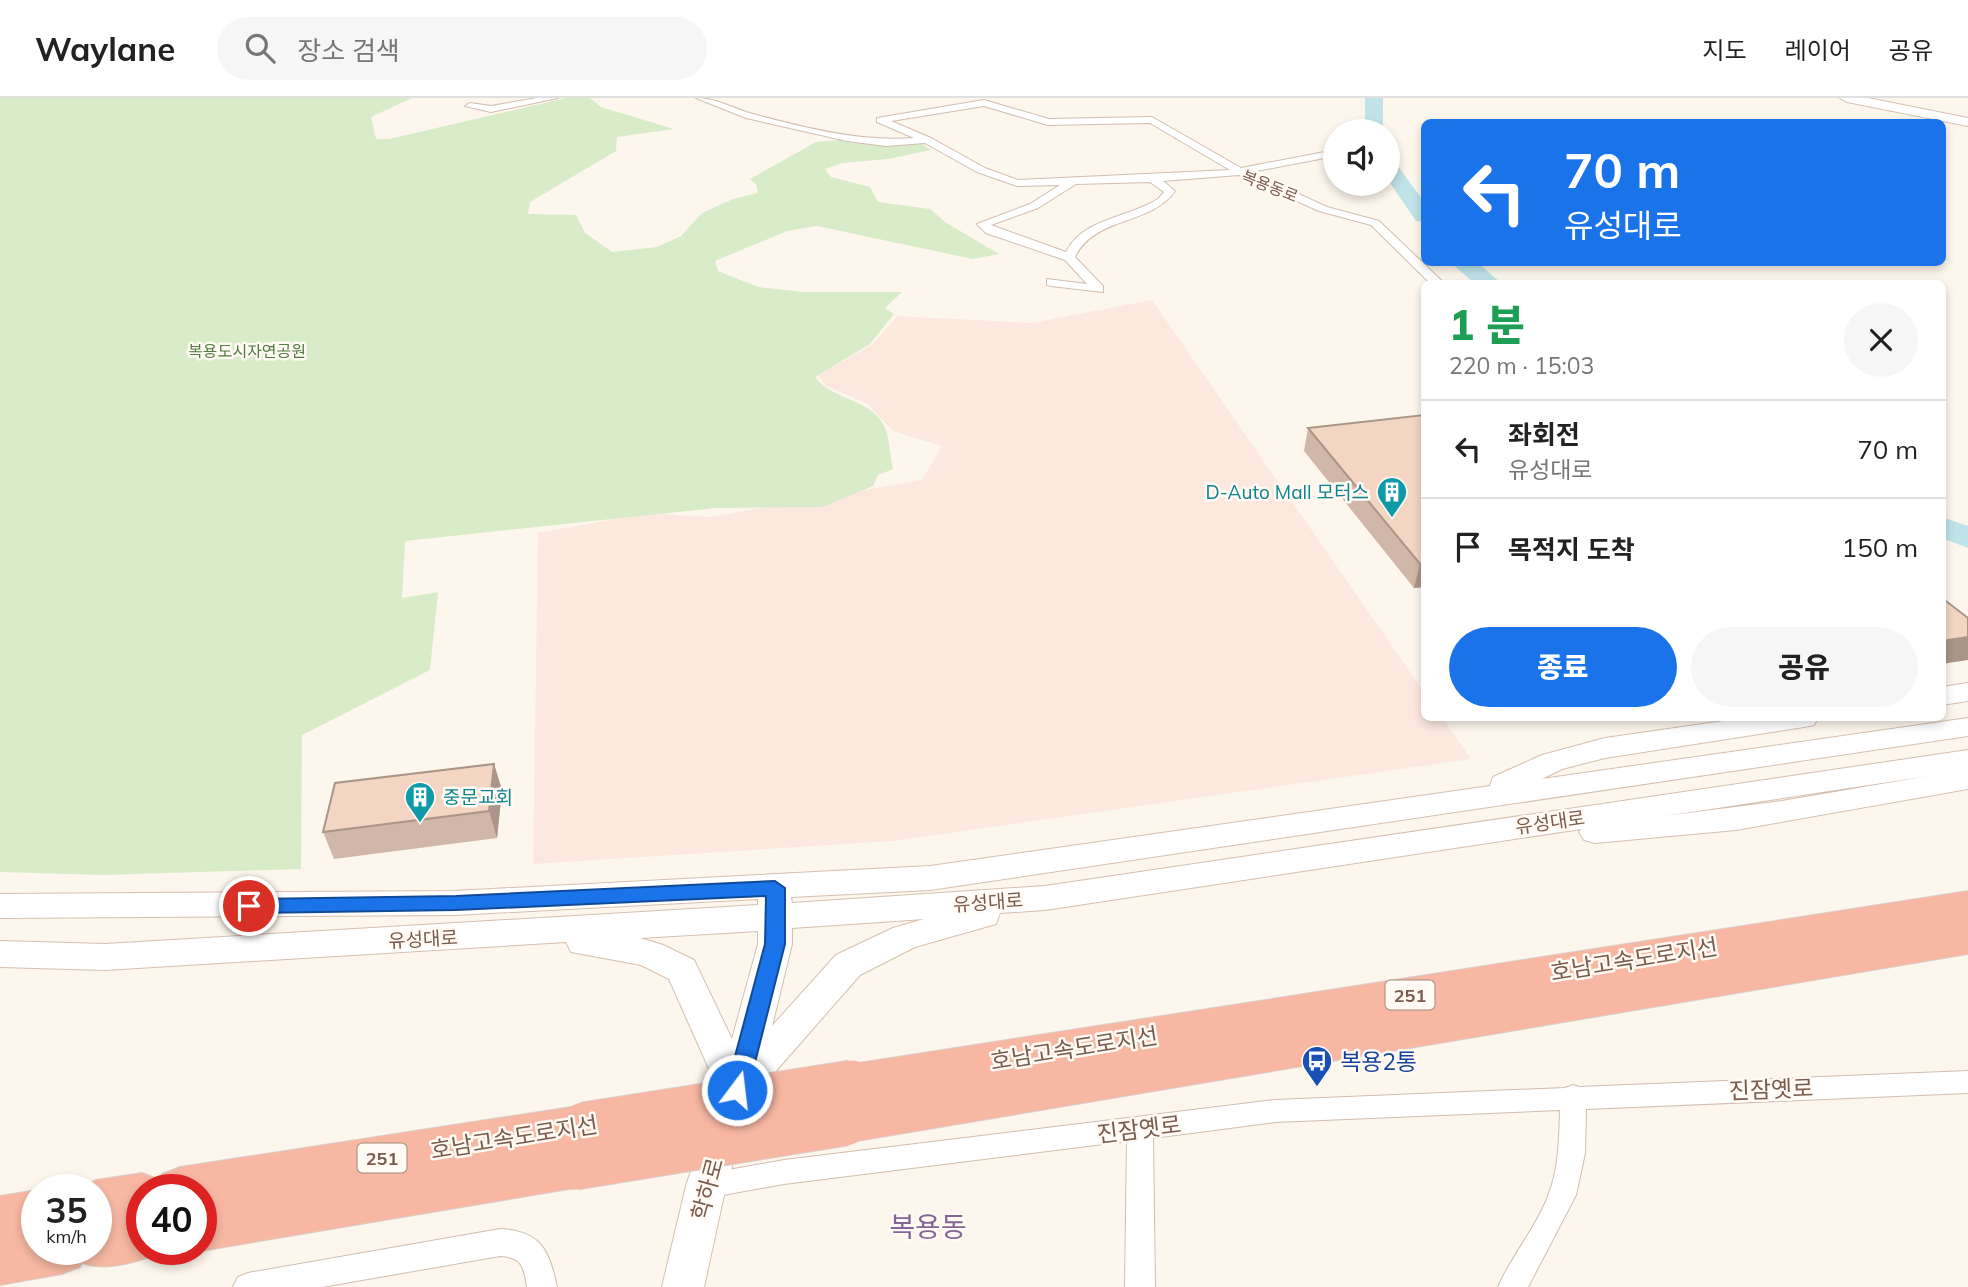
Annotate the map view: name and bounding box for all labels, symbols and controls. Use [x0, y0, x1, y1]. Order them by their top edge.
search box [217, 17, 707, 80]
text: Waylane [35, 28, 175, 69]
icon: search [241, 29, 279, 67]
text: 장소 검색 [297, 34, 400, 67]
text: 지도 [1702, 35, 1747, 65]
text: 레이어 [1785, 35, 1851, 65]
text: 공유 [1889, 35, 1933, 65]
map controls [1323, 119, 1400, 196]
button: sound [1323, 119, 1400, 196]
text: 70 m [1564, 139, 1680, 200]
icon: left [1449, 147, 1540, 238]
street label: 복용동로 [1239, 166, 1301, 206]
text: 유성대로 [1564, 205, 1682, 245]
text: 1 분 [1449, 298, 1525, 351]
button: close [1844, 303, 1918, 377]
park label: 복용도시자연공원 [188, 341, 306, 361]
text: 220 m · 15:03 [1449, 351, 1594, 380]
text: 좌회전 [1508, 418, 1580, 451]
icon: left [1449, 430, 1487, 468]
text: 70 m [1857, 433, 1918, 466]
text: 유성대로 [1508, 455, 1593, 484]
building icon: D-Auto Mall 모터스 [1375, 475, 1409, 519]
place label: D-Auto Mall 모터스 [1206, 480, 1369, 504]
icon: arrive [1449, 528, 1487, 566]
text: 150 m [1842, 531, 1918, 564]
text: 목적지 도착 [1508, 533, 1635, 566]
button: 종료 [1449, 627, 1677, 707]
button: 공유 [1691, 627, 1918, 707]
building icon: 중문교회 [403, 780, 437, 824]
place label: 중문교회 [443, 785, 513, 809]
street label: 유성대로 [1514, 805, 1586, 839]
pin [219, 876, 279, 936]
icon: arrive [230, 887, 268, 925]
street label: 유성대로 [952, 888, 1024, 916]
street label: 유성대로 [387, 925, 459, 953]
street label: 호남고속도로지선 [1548, 931, 1720, 987]
road number: 251 [1386, 980, 1434, 1010]
street label: 호남고속도로지선 [988, 1020, 1160, 1076]
bus stop icon: 복용2통 [1300, 1044, 1334, 1088]
place label: 복용2통 [1340, 1047, 1417, 1076]
position arrow [700, 1053, 774, 1127]
street label: 진잠옛로 [1728, 1073, 1814, 1105]
street label: 호남고속도로지선 [428, 1109, 600, 1165]
street label: 진잠옛로 [1095, 1109, 1183, 1149]
road number: 251 [358, 1143, 406, 1172]
street label: 학하로 [685, 1155, 729, 1223]
speed limit sign: 40 [126, 1174, 217, 1265]
text: 35 [45, 1188, 88, 1232]
district label: 복용동 [889, 1209, 967, 1244]
text: km/h [46, 1225, 87, 1248]

